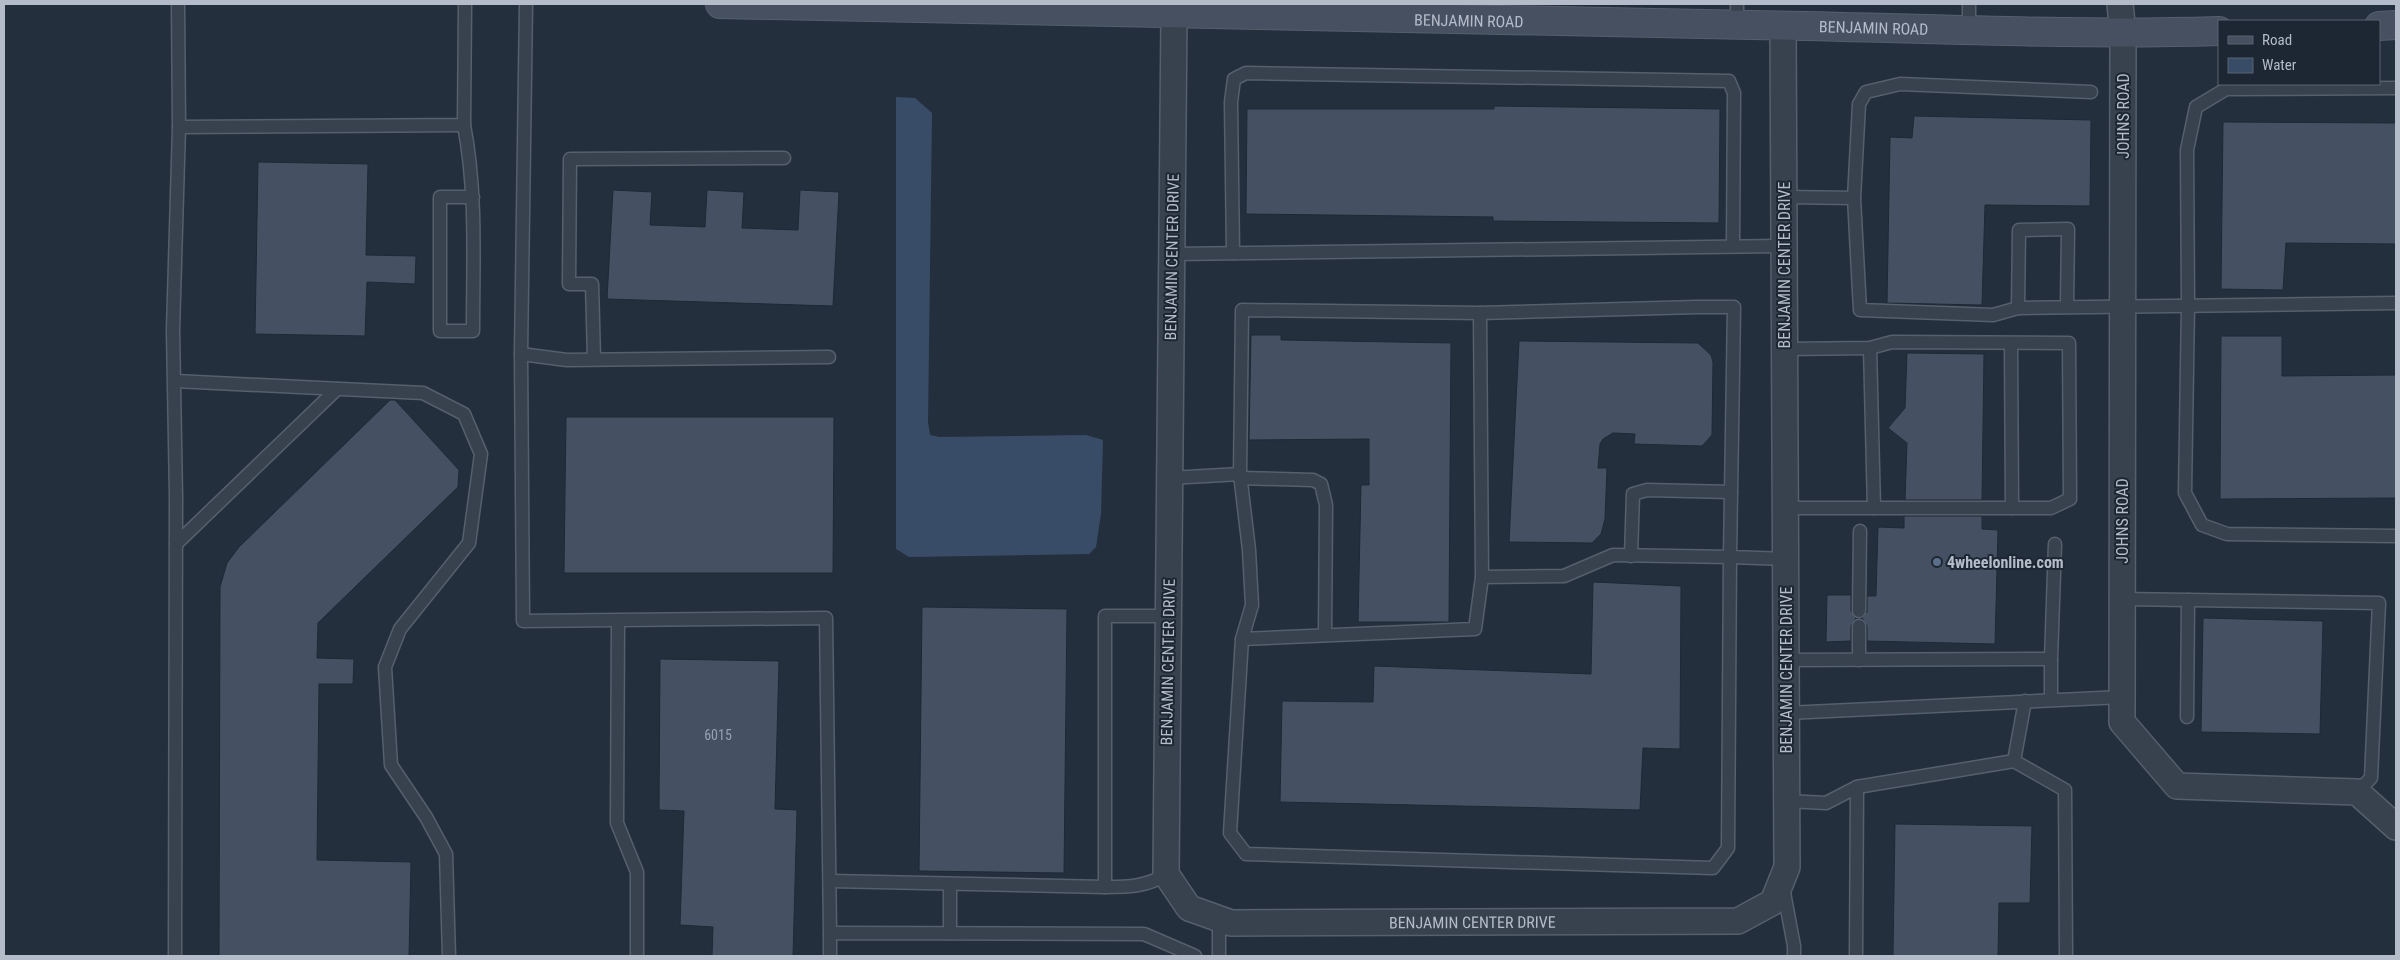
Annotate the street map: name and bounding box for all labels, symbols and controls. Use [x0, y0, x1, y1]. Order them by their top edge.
street label: BENJAMIN ROAD [1414, 10, 1524, 31]
street label: BENJAMIN ROAD [1819, 17, 1929, 39]
legend [2218, 20, 2380, 85]
text: Road [2262, 31, 2292, 49]
text: Water [2262, 56, 2297, 74]
street label: JOHNS ROAD [2114, 73, 2133, 159]
street label: BENJAMIN CENTER DRIVE [1161, 173, 1183, 341]
street label: BENJAMIN CENTER DRIVE [1775, 182, 1794, 348]
street label: JOHNS ROAD [2113, 478, 2132, 564]
place label: 4wheelonline.com [1947, 553, 2064, 572]
marker: 4wheelonline.com [1931, 556, 1943, 568]
street label: BENJAMIN CENTER DRIVE [1157, 578, 1179, 746]
street label: BENJAMIN CENTER DRIVE [1777, 587, 1796, 753]
house number: 6015 [704, 727, 732, 743]
street label: BENJAMIN CENTER DRIVE [1389, 912, 1556, 932]

